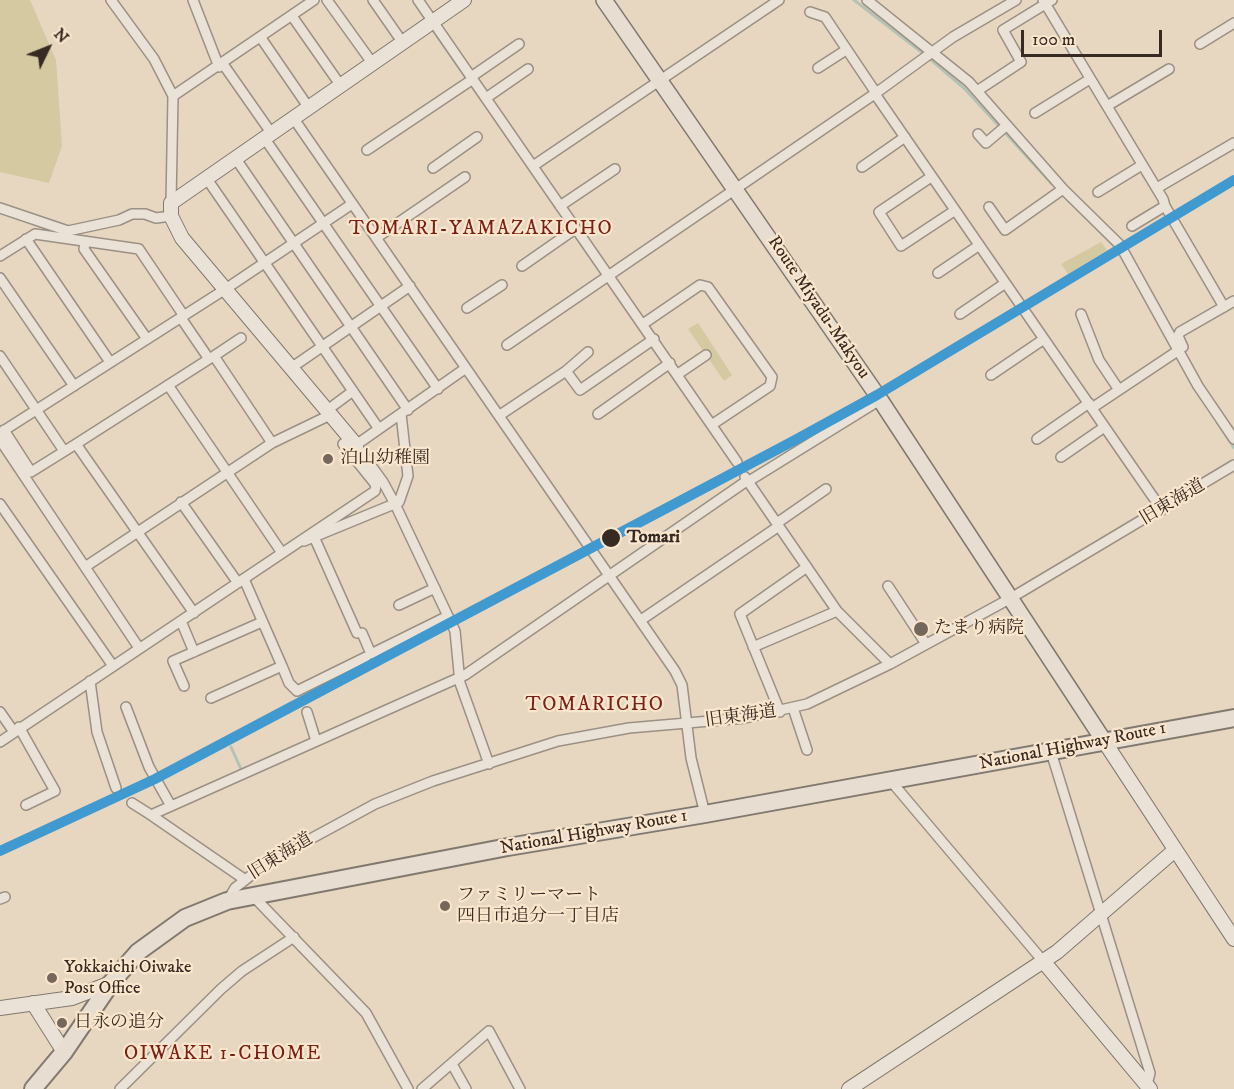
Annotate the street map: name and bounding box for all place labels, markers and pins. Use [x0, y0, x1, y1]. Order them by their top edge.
place label: 泊山幼稚園 [340, 448, 430, 470]
marker: 泊山幼稚園 [321, 452, 335, 466]
marker: Tomari [600, 527, 622, 549]
place label: Tomari [627, 527, 680, 549]
place label: たまり病院 [934, 618, 1024, 640]
marker: たまり病院 [912, 620, 930, 638]
place label: ファミリーマート 四日市追分一丁目店 [457, 885, 619, 928]
marker: ファミリーマート 四日市追分一丁目店 [438, 899, 452, 913]
place label: Yokkaichi Oiwake Post Office [64, 957, 191, 1000]
marker: Yokkaichi Oiwake Post Office [45, 971, 59, 985]
place label: 日永の追分 [74, 1012, 164, 1034]
marker: 日永の追分 [55, 1016, 69, 1030]

